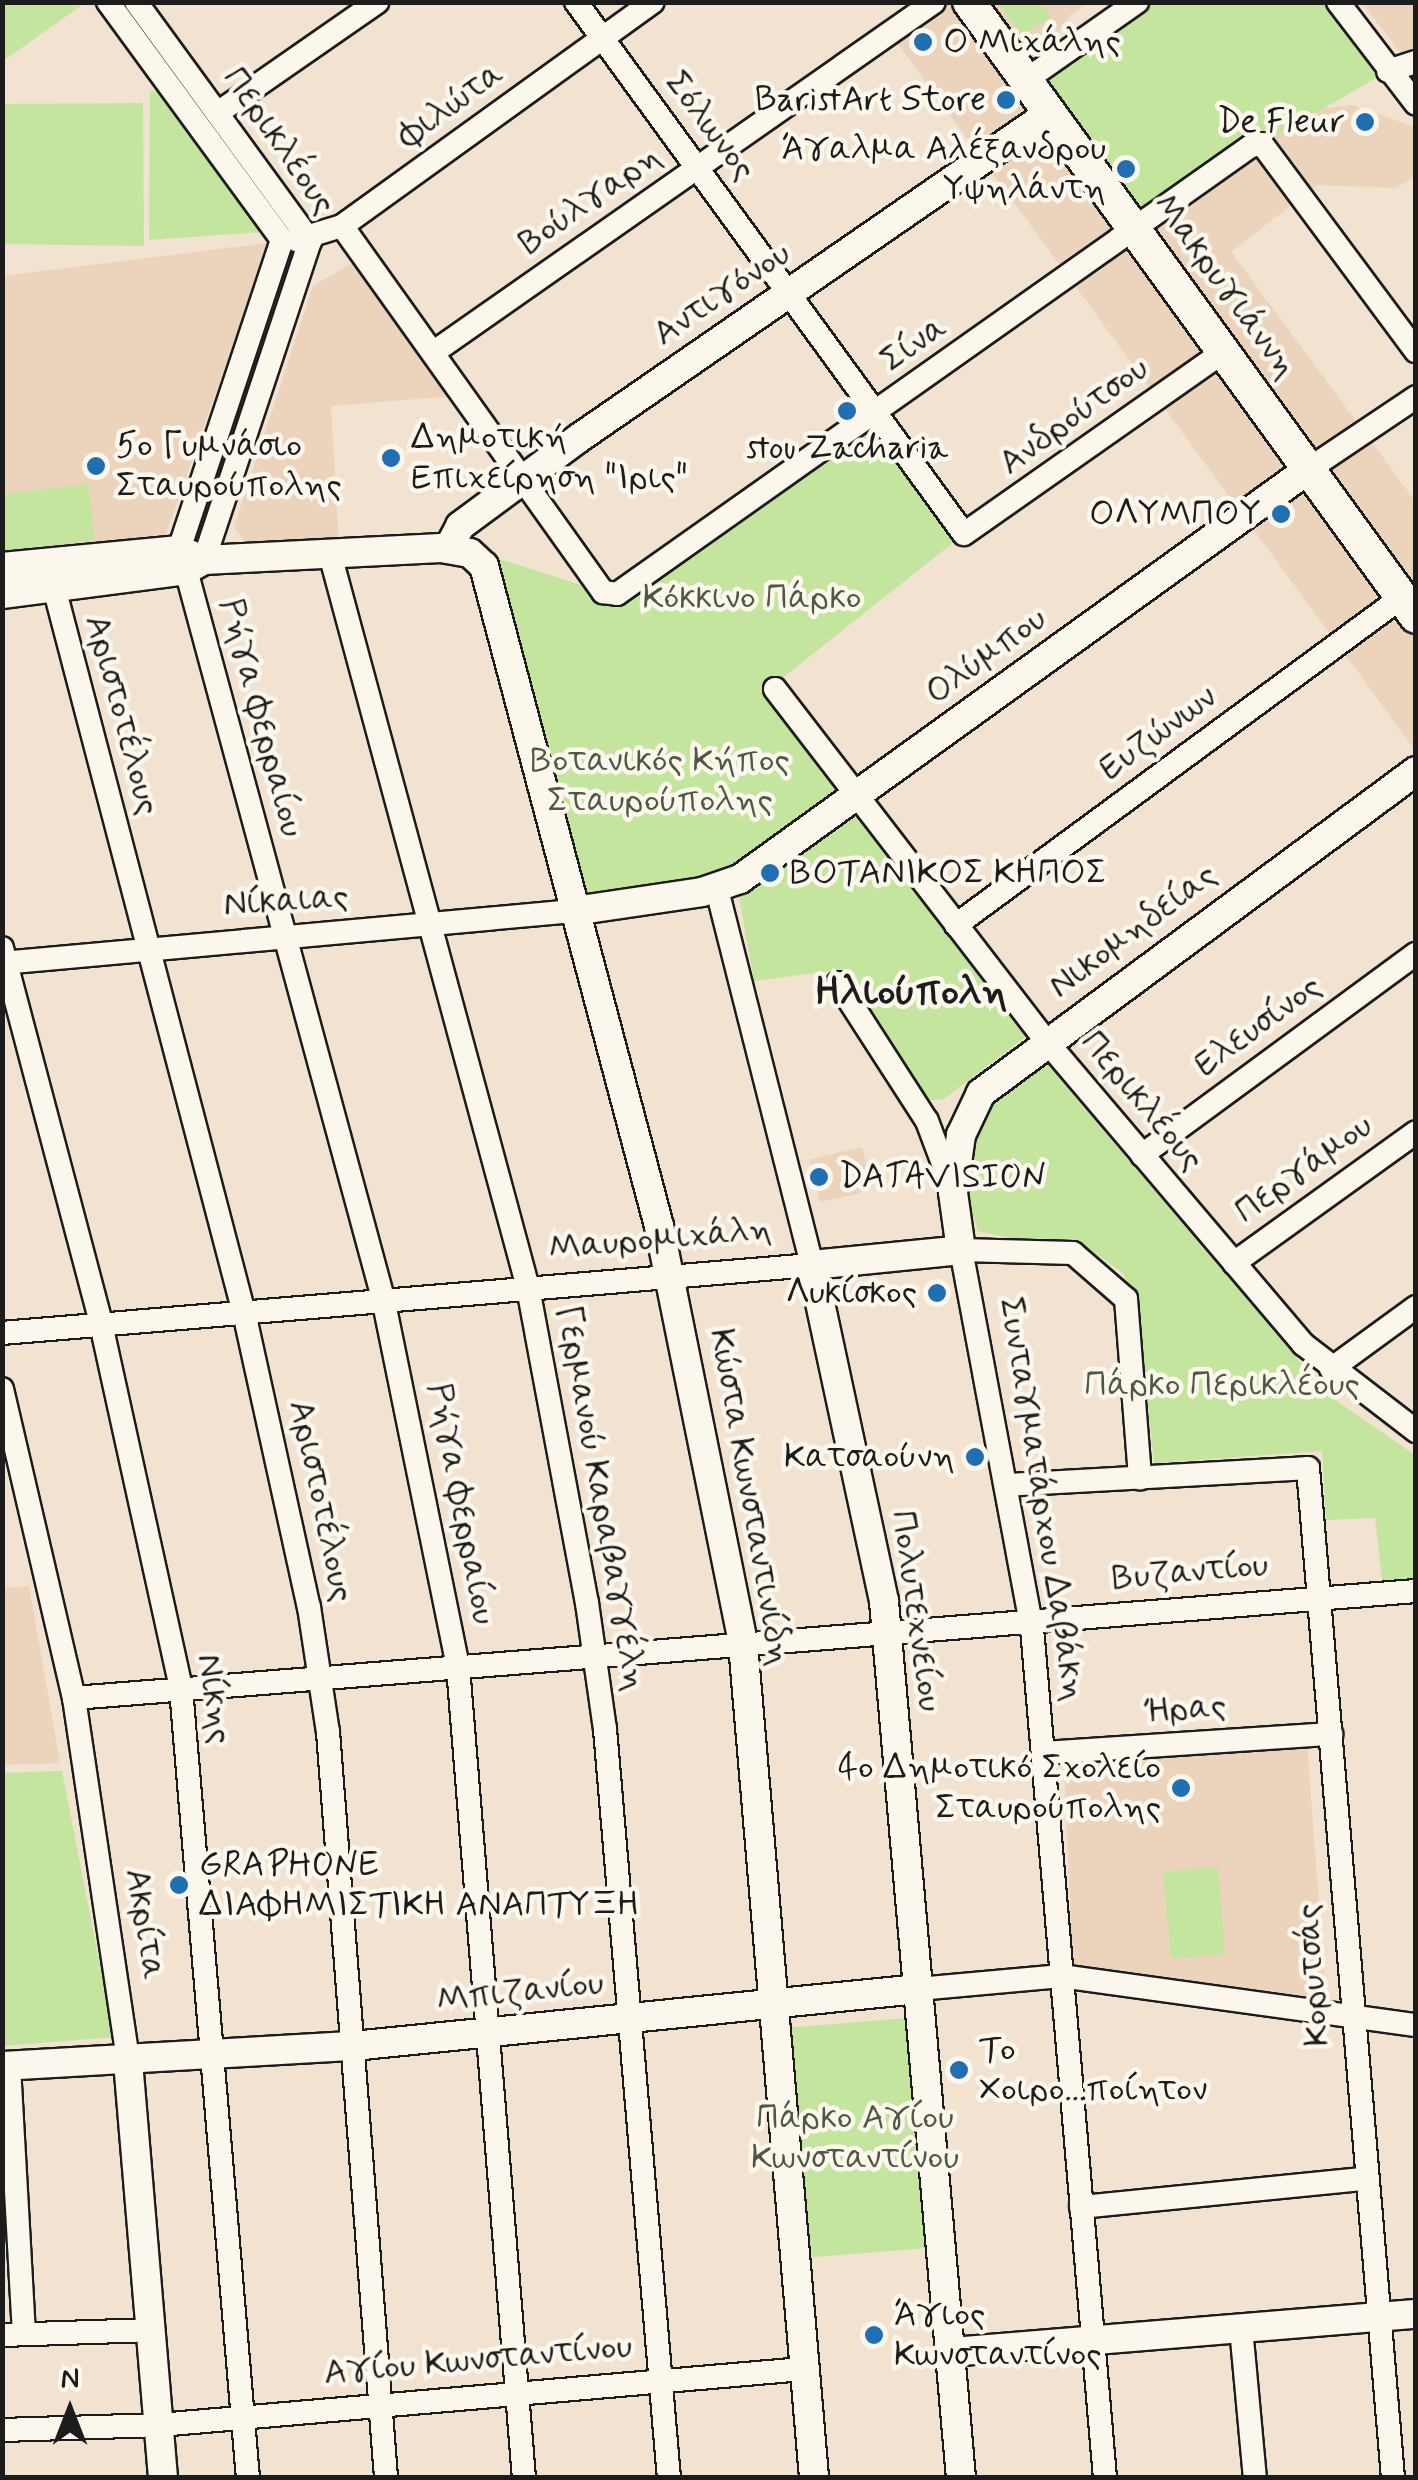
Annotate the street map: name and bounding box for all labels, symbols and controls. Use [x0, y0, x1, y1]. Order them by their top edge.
place label: Ο Μιχάλης [943, 21, 1121, 63]
marker: Ο Μιχάλης [912, 31, 934, 53]
street label: Φιλώτα [390, 53, 512, 157]
street label: Περικλέους [213, 59, 345, 223]
street label: Σόλωνος [655, 63, 765, 189]
place label: BaristArt Store [760, 79, 986, 121]
marker: BaristArt Store [995, 89, 1017, 111]
place label: De Fleur [1222, 101, 1345, 143]
marker: De Fleur [1354, 111, 1376, 133]
place label: Άγαλμα Αλέξανδρου Υψηλάντη [782, 128, 1106, 210]
street label: Βούλγαρη [511, 136, 669, 264]
marker: Άγαλμα Αλέξανδρου Υψηλάντη [1115, 158, 1137, 180]
street label: Μακρυγιάννη [1144, 185, 1306, 387]
street label: Αντιγόνου [645, 233, 799, 355]
street label: Σίνα [873, 306, 955, 382]
street label: Ανδρούτσου [991, 348, 1157, 484]
marker: stou Zacharia [836, 400, 858, 422]
place label: Δημοτική Επιχείρηση "Ιρις" [411, 417, 688, 499]
place label: 5ο Γυμνάσιο Σταυρούπολης [116, 425, 342, 507]
place label: stou Zacharia [747, 427, 947, 469]
marker: Δημοτική Επιχείρηση "Ιρις" [380, 447, 402, 469]
marker: 5ο Γυμνάσιο Σταυρούπολης [85, 455, 107, 477]
place label: ΟΛΥΜΠΟΥ [1089, 493, 1261, 535]
marker: ΟΛΥΜΠΟΥ [1270, 503, 1292, 525]
park label: Κόκκινο Πάρκο [642, 577, 862, 619]
street label: Ρήγα Φερραίου [209, 594, 313, 842]
street label: Ολύμπου [917, 598, 1055, 714]
street label: Αριστοτέλους [75, 610, 169, 820]
street label: Ευζώνων [1091, 676, 1225, 790]
park label: Βοτανικός Κήπος Σταυρούπολης [530, 740, 790, 822]
place label: ΒΟΤΑΝΙΚΟΣ ΚΗΠΟΣ [790, 852, 1107, 894]
street label: Νικομηδείας [1041, 854, 1225, 1008]
marker: ΒΟΤΑΝΙΚΟΣ ΚΗΠΟΣ [759, 862, 781, 884]
street label: Νίκαιας [222, 876, 350, 926]
street label: Ελευσίνος [1186, 966, 1330, 1086]
district label: Ηλιούπολη [815, 969, 1007, 1017]
street label: Περικλέους [1071, 1022, 1213, 1180]
street label: Περγάμου [1227, 1105, 1381, 1233]
place label: DATAVISION [839, 1156, 1046, 1198]
marker: DATAVISION [808, 1166, 830, 1188]
street label: Μαυρομιχάλη [547, 1208, 773, 1270]
place label: Λυκίσκος [786, 1272, 917, 1314]
marker: Λυκίσκος [926, 1282, 948, 1304]
street label: Συνταγματάρχου Δαβάκη [989, 1294, 1095, 1704]
street label: Γερμανού Καραβαγγέλη [546, 1302, 656, 1694]
street label: Κώστα Κωνσταντινίδη [700, 1325, 800, 1669]
park label: Πάρκο Περικλέους [1084, 1364, 1360, 1406]
street label: Ρήγα Φερραίου [417, 1380, 505, 1628]
street label: Αριστοτέλους [279, 1396, 363, 1606]
place label: Κατσαούνη [784, 1436, 955, 1478]
marker: Κατσαούνη [964, 1446, 986, 1468]
street label: Πολυτεχνείου [881, 1508, 951, 1714]
street label: Βυζαντίου [1110, 1544, 1270, 1600]
street label: Νίκης [187, 1651, 241, 1747]
street label: Ήρας [1143, 1685, 1227, 1733]
place label: 4ο Δημοτικό Σχολείο Σταυρούπολης [838, 1747, 1161, 1829]
marker: 4ο Δημοτικό Σχολείο Σταυρούπολης [1170, 1777, 1192, 1799]
place label: GRAPHONE ΔΙΑΦΗΜΙΣΤΙΚΗ ΑΝΑΠΤΥΞΗ [199, 1844, 640, 1926]
street label: Ακρίτα [115, 1865, 175, 1983]
marker: GRAPHONE ΔΙΑΦΗΜΙΣΤΙΚΗ ΑΝΑΠΤΥΞΗ [168, 1874, 190, 1896]
street label: Κορυτσάς [1287, 1902, 1339, 2048]
street label: Μπιζανίου [434, 1962, 606, 2022]
place label: Το Χοιρο...ποίητον [979, 2029, 1207, 2111]
marker: Το Χοιρο...ποίητον [948, 2059, 970, 2081]
park label: Πάρκο Αγίου Κωνσταντίνου [751, 2097, 959, 2179]
place label: Άγιος Κωνσταντίνος [894, 2294, 1102, 2376]
marker: Άγιος Κωνσταντίνος [863, 2324, 885, 2346]
street label: Αγίου Κωνσταντίνου [322, 2326, 634, 2394]
north arrow [20, 2360, 120, 2460]
text: N [61, 2361, 79, 2398]

